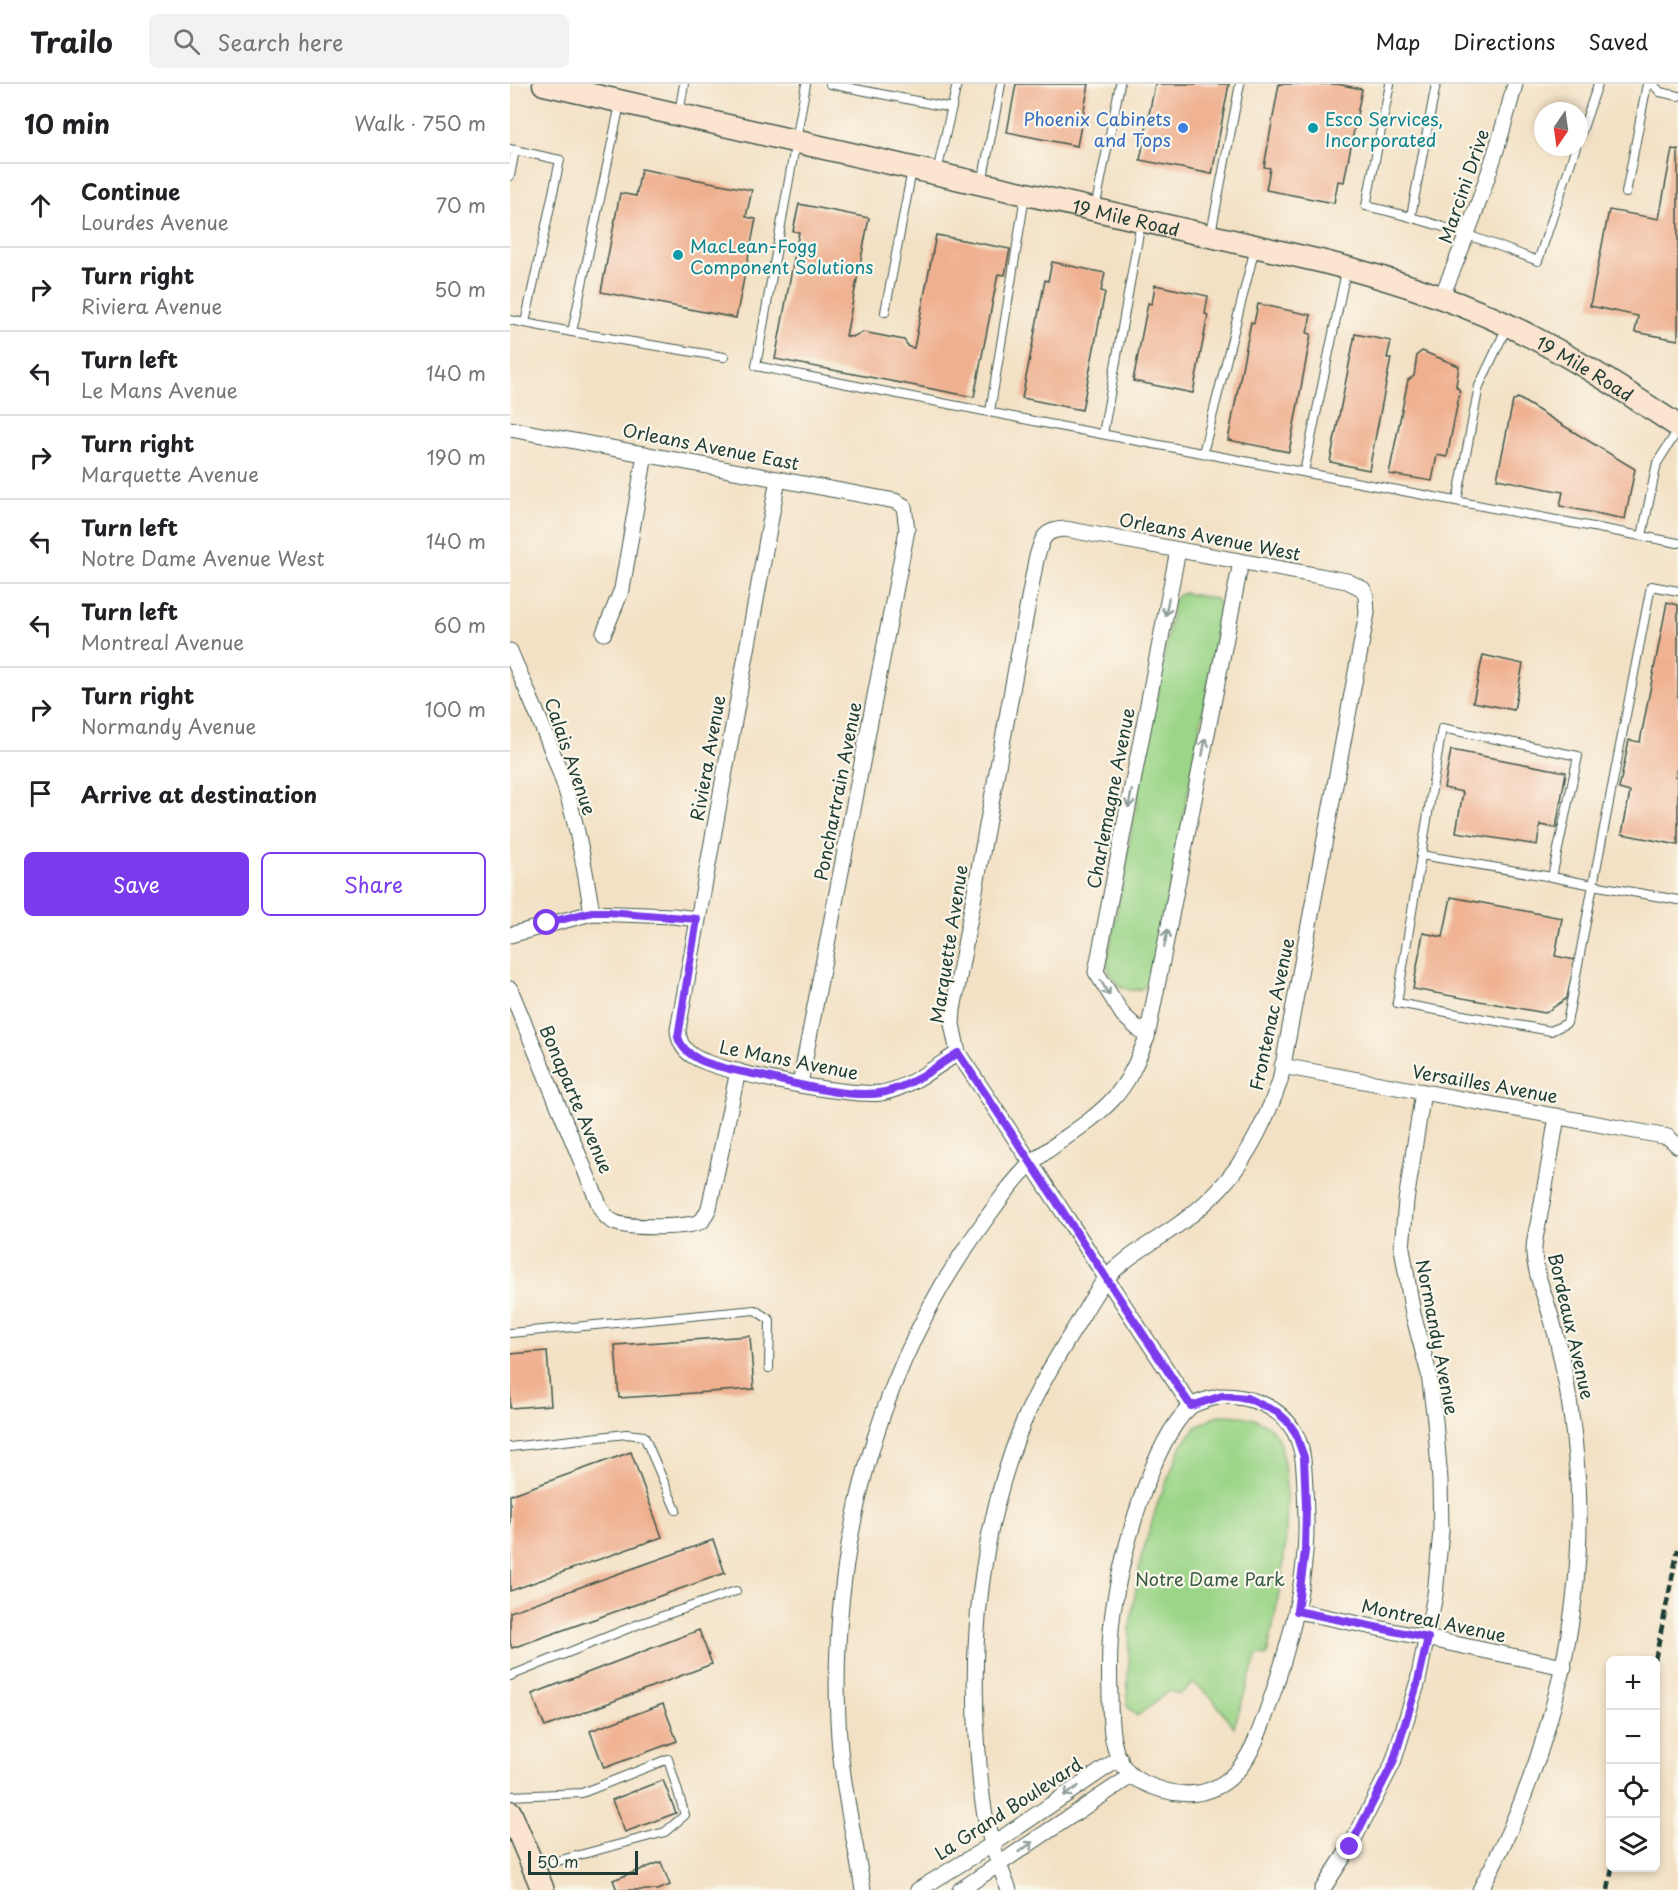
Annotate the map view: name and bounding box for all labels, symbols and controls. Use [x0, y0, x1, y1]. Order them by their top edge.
search box [149, 14, 569, 68]
text: Trailo [30, 20, 113, 63]
icon: search [170, 25, 203, 58]
text: Search here [218, 25, 343, 58]
text: Map [1375, 25, 1420, 57]
text: Directions [1453, 25, 1555, 57]
text: Saved [1588, 25, 1648, 57]
north arrow [1534, 102, 1588, 156]
text: 10 min [24, 104, 110, 143]
place label: Phoenix Cabinets and Tops [1024, 105, 1171, 153]
place label: Esco Services, Incorporated [1325, 105, 1443, 153]
text: Walk · 750 m [354, 108, 486, 138]
marker: Phoenix Cabinets and Tops [1176, 121, 1190, 135]
marker: Esco Services, Incorporated [1306, 121, 1320, 135]
street label: Marcini Drive [1431, 125, 1495, 247]
text: Continue [81, 174, 180, 207]
icon: ahead [24, 189, 57, 222]
text: 70 m [436, 190, 486, 220]
street label: 19 Mile Road [1070, 191, 1182, 242]
text: Lourdes Avenue [81, 207, 229, 237]
place label: MacLean-Fogg Component Solutions [690, 232, 874, 280]
marker: MacLean-Fogg Component Solutions [671, 248, 685, 262]
text: Turn right [81, 258, 194, 291]
icon: right [24, 273, 57, 306]
text: 50 m [434, 274, 486, 304]
text: Riviera Avenue [81, 291, 223, 321]
street label: 19 Mile Road [1532, 328, 1639, 407]
text: Turn left [81, 342, 178, 375]
icon: left [24, 357, 57, 390]
text: 140 m [426, 358, 486, 388]
text: Le Mans Avenue [81, 375, 238, 405]
street label: Orleans Avenue East [620, 416, 802, 476]
text: Turn right [81, 426, 194, 459]
icon: right [24, 441, 57, 474]
text: 190 m [427, 442, 486, 472]
text: Marquette Avenue [81, 459, 259, 489]
street label: Orleans Avenue West [1117, 505, 1303, 567]
text: Turn left [81, 510, 178, 543]
icon: left [24, 525, 57, 558]
text: 140 m [426, 526, 486, 556]
text: Notre Dame Avenue West [81, 543, 324, 573]
text: Turn left [81, 594, 178, 627]
one-way arrow [1161, 597, 1172, 616]
icon: left [24, 609, 57, 642]
text: 60 m [434, 610, 486, 640]
text: Montreal Avenue [81, 627, 244, 657]
text: Turn right [81, 678, 194, 711]
icon: right [24, 693, 57, 726]
street label: Riviera Avenue [683, 693, 731, 823]
text: 100 m [425, 694, 486, 724]
street label: Calais Avenue [538, 694, 604, 819]
street label: Ponchartrain Avenue [806, 699, 868, 883]
street label: Charlemagne Avenue [1079, 705, 1141, 891]
text: Normandy Avenue [81, 711, 257, 741]
one-way arrow [1199, 738, 1210, 757]
icon: arrive [24, 777, 57, 810]
text: Arrive at destination [81, 777, 317, 810]
one-way arrow [1124, 788, 1135, 808]
button: Save [24, 852, 249, 916]
button: Share [261, 852, 486, 916]
street label: Marquette Avenue [922, 863, 974, 1025]
route start [533, 909, 559, 935]
one-way arrow [1161, 929, 1172, 949]
street label: Frontenac Avenue [1242, 935, 1300, 1093]
one-way arrow [1100, 979, 1112, 996]
street label: Bonaparte Avenue [534, 1021, 621, 1178]
street label: Le Mans Avenue [717, 1032, 861, 1086]
street label: Versailles Avenue [1410, 1057, 1560, 1109]
street label: Bordeaux Avenue [1542, 1250, 1602, 1402]
street label: Normandy Avenue [1410, 1257, 1466, 1417]
park label: Notre Dame Park [1135, 1565, 1285, 1592]
street label: Montreal Avenue [1359, 1592, 1509, 1649]
map controls [1606, 1656, 1660, 1872]
button: + [1606, 1656, 1660, 1710]
button: − [1606, 1710, 1660, 1764]
street label: La Grand Boulevard [929, 1750, 1087, 1866]
button: locate [1606, 1764, 1660, 1818]
one-way arrow [1064, 1785, 1080, 1797]
button: layers [1606, 1818, 1660, 1872]
route end [1336, 1833, 1362, 1859]
one-way arrow [1018, 1840, 1035, 1853]
scale bar [528, 1848, 638, 1876]
text: 50 m [537, 1849, 578, 1873]

